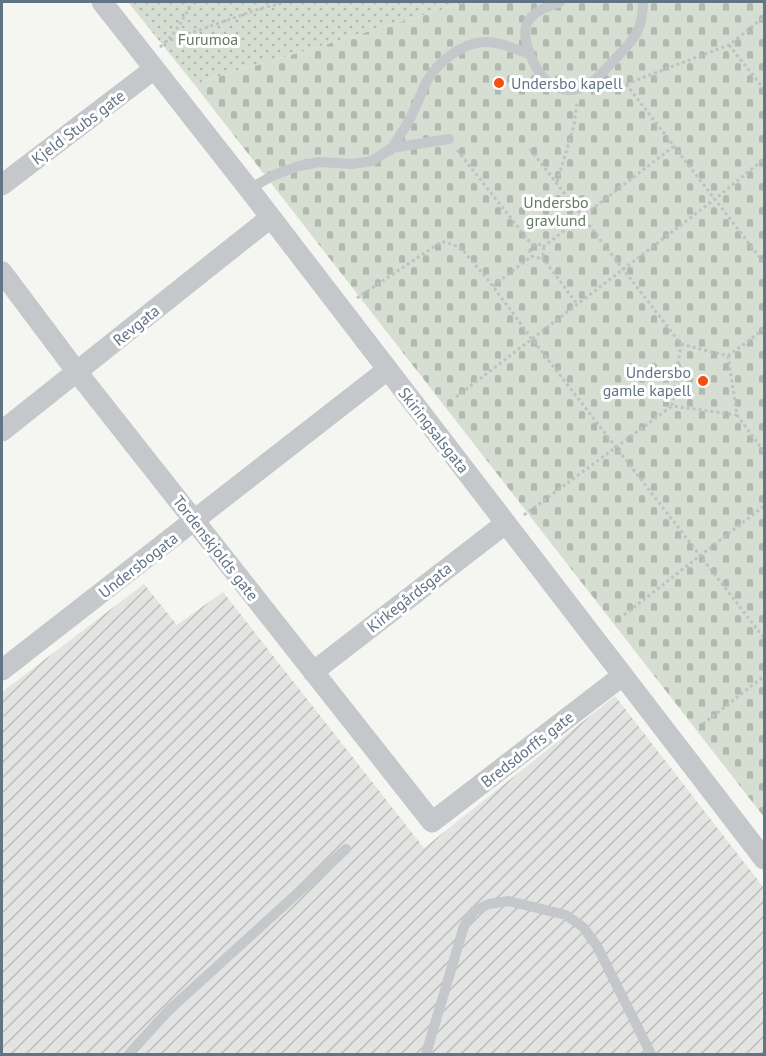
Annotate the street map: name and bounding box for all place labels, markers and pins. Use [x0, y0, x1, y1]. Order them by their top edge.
place label: Undersbo kapell [511, 73, 623, 93]
marker: Undersbo kapell [492, 76, 506, 90]
place label: Undersbo gamle kapell [603, 362, 691, 400]
marker: Undersbo gamle kapell [696, 374, 710, 388]

